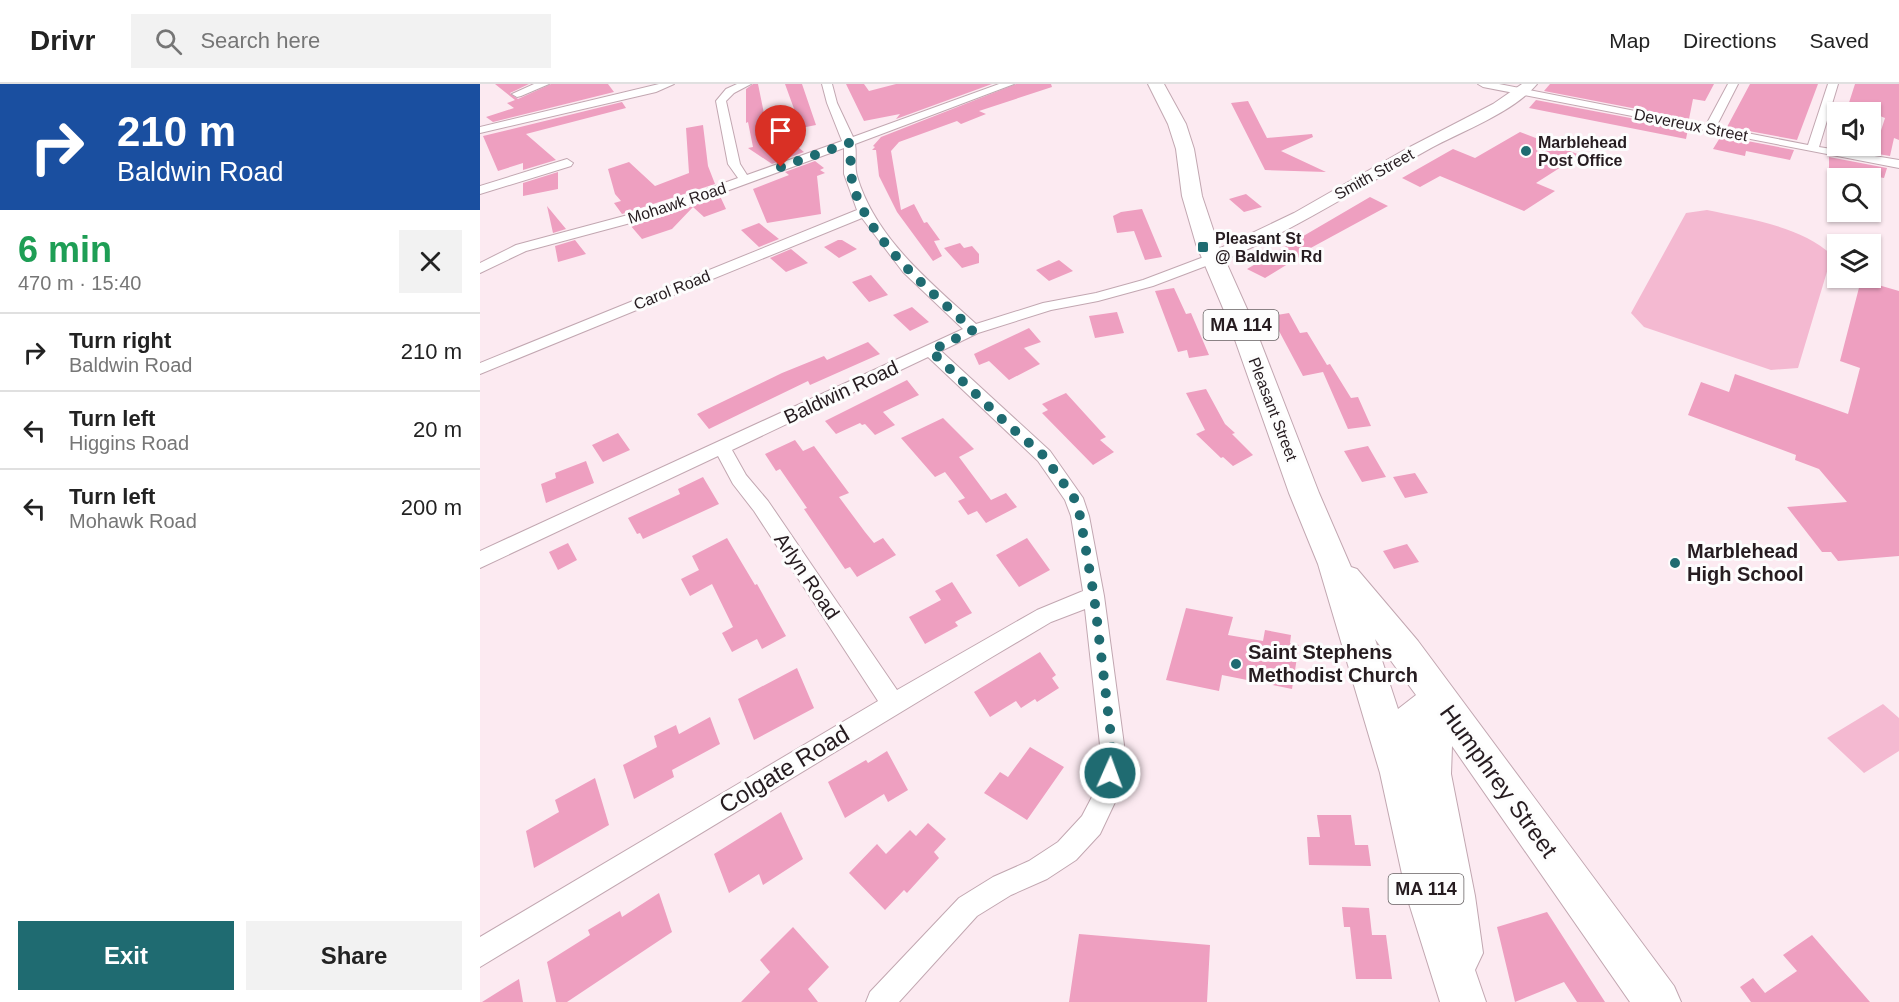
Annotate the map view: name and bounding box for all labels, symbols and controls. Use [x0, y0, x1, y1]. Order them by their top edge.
search box [131, 14, 551, 68]
text: Drivr [30, 25, 95, 56]
icon: search [152, 25, 185, 58]
text: Search here [200, 28, 320, 53]
text: Map [1609, 29, 1650, 52]
text: Directions [1683, 29, 1776, 52]
text: Saved [1809, 29, 1869, 52]
map controls [1827, 102, 1881, 288]
button: sound [1827, 102, 1881, 156]
pin [755, 105, 806, 167]
street label: Devereux Street [1633, 106, 1750, 144]
icon: right [18, 108, 96, 186]
text: 210 m [117, 108, 236, 155]
icon: arrive [764, 114, 797, 147]
place label: Marblehead Post Office [1538, 134, 1627, 169]
marker: Marblehead Post Office [1519, 144, 1533, 158]
street label: Smith Street [1331, 145, 1417, 203]
text: Baldwin Road [117, 157, 284, 187]
button: search [1827, 168, 1881, 222]
street label: Mohawk Road [626, 179, 728, 227]
text: 6 min [18, 229, 112, 270]
button: close [399, 230, 462, 293]
place label: Pleasant St @ Baldwin Rd [1215, 230, 1322, 265]
button: layers [1827, 234, 1881, 288]
marker: Pleasant St @ Baldwin Rd [1196, 240, 1210, 254]
street label: Carol Road [631, 267, 713, 313]
text: 470 m · 15:40 [18, 272, 141, 294]
road number: MA 114 [1204, 310, 1278, 340]
text: Turn right [69, 328, 171, 353]
icon: right [18, 336, 51, 369]
text: 210 m [401, 339, 462, 364]
text: Baldwin Road [69, 354, 192, 376]
street label: Pleasant Street [1245, 355, 1301, 464]
street label: Baldwin Road [780, 356, 902, 428]
text: Turn left [69, 406, 155, 431]
icon: left [18, 414, 51, 447]
text: 20 m [413, 417, 462, 442]
text: Higgins Road [69, 432, 189, 454]
text: Turn left [69, 484, 155, 509]
icon: left [18, 492, 51, 525]
text: 200 m [401, 495, 462, 520]
text: Mohawk Road [69, 510, 197, 532]
street label: Arlyn Road [770, 529, 844, 623]
place label: Marblehead High School [1687, 540, 1804, 585]
marker: Marblehead High School [1668, 556, 1682, 570]
place label: Saint Stephens Methodist Church [1248, 641, 1418, 686]
marker: Saint Stephens Methodist Church [1229, 657, 1243, 671]
street label: Humphrey Street [1435, 700, 1563, 863]
street label: Colgate Road [714, 720, 854, 818]
position arrow [1078, 741, 1142, 805]
road number: MA 114 [1388, 874, 1464, 904]
button: Exit [18, 921, 234, 990]
button: Share [246, 921, 462, 990]

